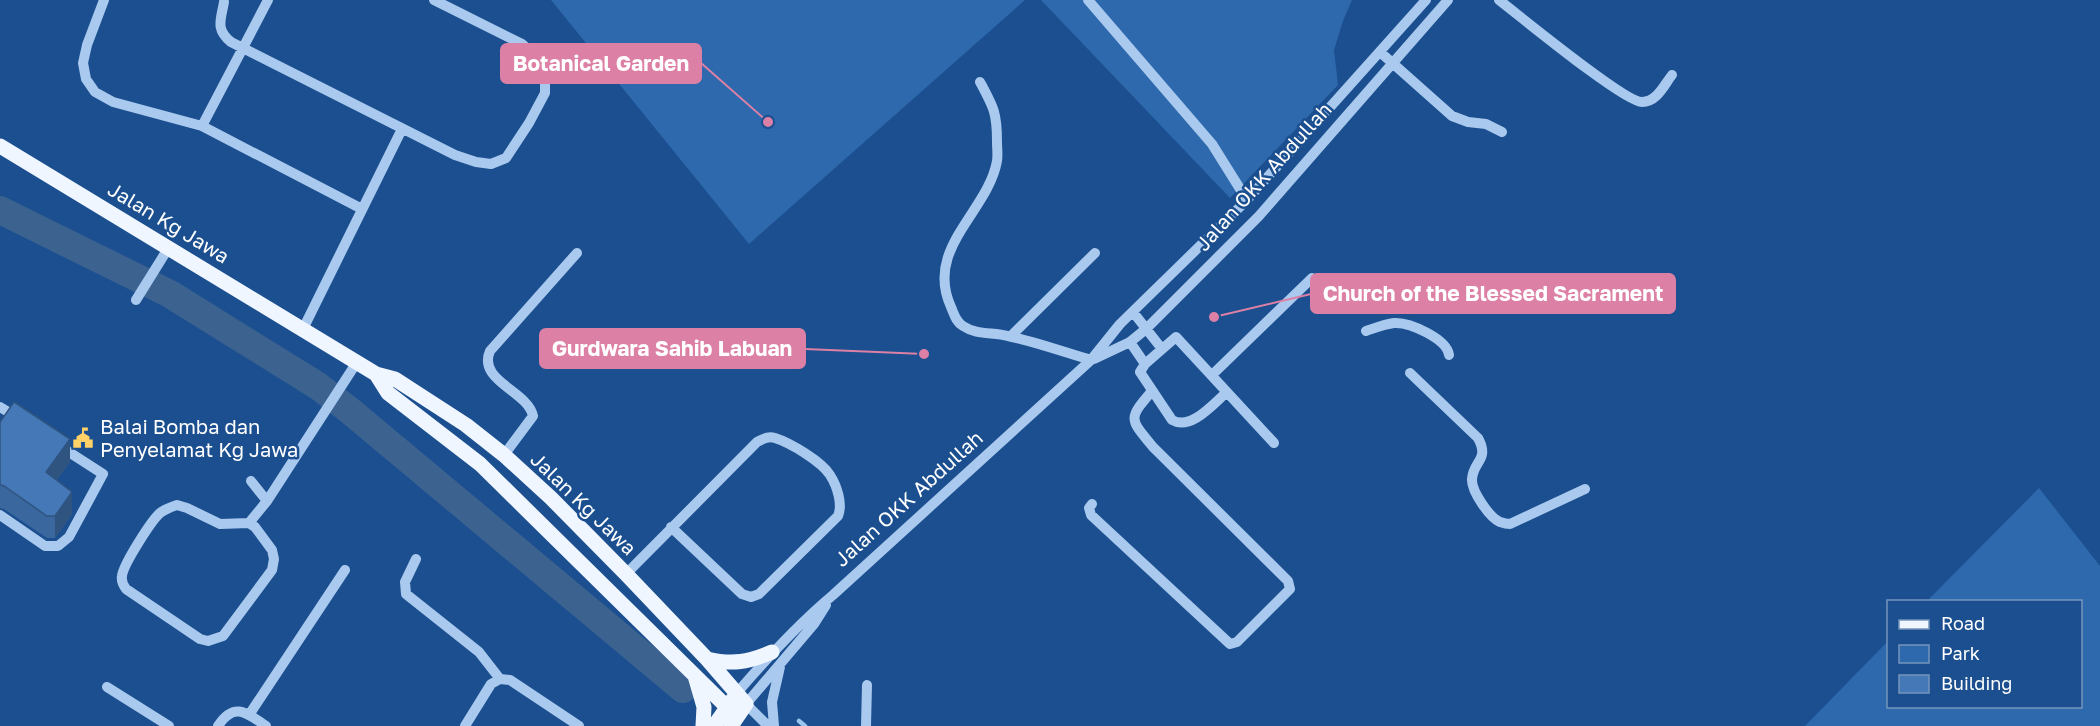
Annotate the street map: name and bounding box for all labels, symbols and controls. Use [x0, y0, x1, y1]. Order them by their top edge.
callout: Botanical Garden [501, 44, 701, 83]
text: Botanical Garden [513, 50, 689, 76]
street label: Jalan OKK Abdullah [1190, 97, 1336, 255]
street label: Jalan Kg Jawa [104, 176, 234, 268]
callout: Church of the Blessed Sacrament [1311, 274, 1675, 313]
text: Church of the Blessed Sacrament [1323, 280, 1663, 306]
callout: Gurdwara Sahib Labuan [540, 329, 805, 368]
text: Gurdwara Sahib Labuan [552, 335, 792, 361]
place label: Balai Bomba dan Penyelamat Kg Jawa [100, 414, 298, 461]
street label: Jalan OKK Abdullah [829, 425, 987, 571]
public building icon: Balai Bomba dan Penyelamat Kg Jawa [71, 426, 95, 450]
street label: Jalan Kg Jawa [526, 447, 642, 559]
legend [1887, 600, 2082, 708]
text: Road [1941, 612, 1985, 634]
text: Park [1941, 642, 1980, 664]
text: Building [1941, 672, 2012, 694]

